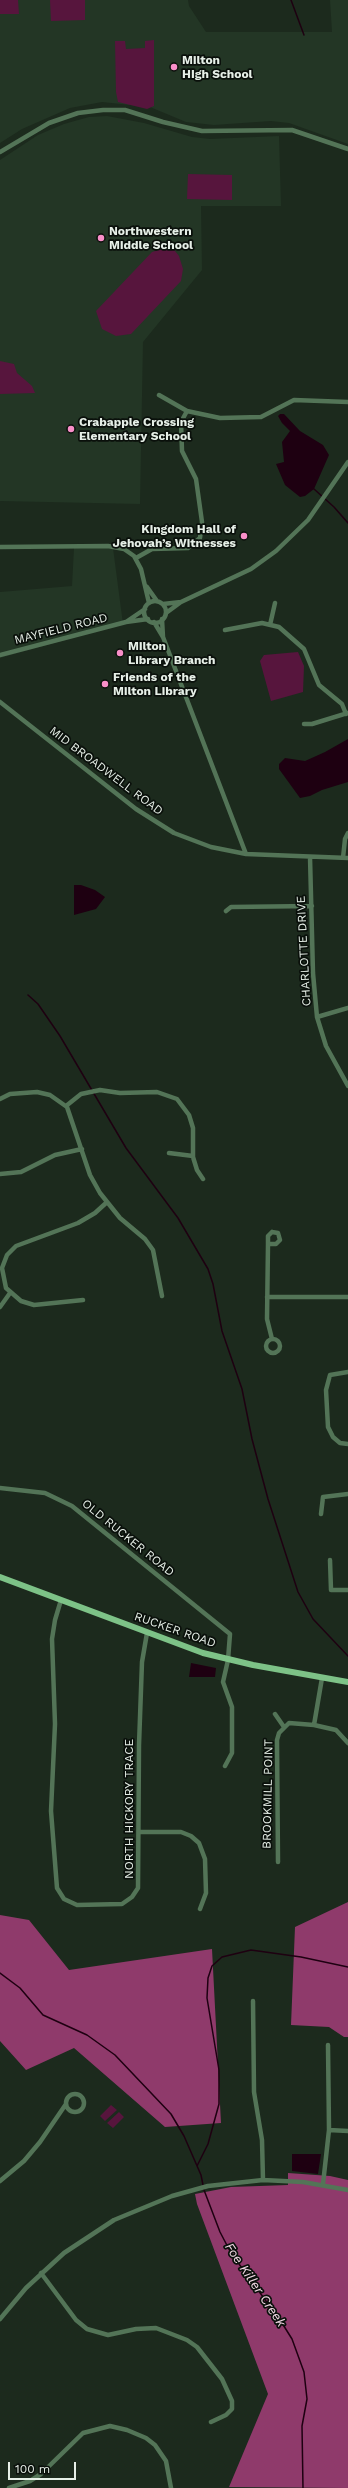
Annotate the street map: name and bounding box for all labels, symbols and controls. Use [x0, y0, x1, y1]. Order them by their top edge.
place label: Milton HIgh School [182, 53, 253, 81]
marker: Milton HIgh School [169, 62, 179, 72]
place label: Northwestern Middle School [109, 224, 193, 252]
marker: Northwestern Middle School [96, 233, 106, 243]
place label: Crabapple Crossing Elementary School [79, 415, 194, 443]
marker: Crabapple Crossing Elementary School [66, 424, 76, 434]
place label: Kingdom Hall of Jehovah’s Witnesses [113, 522, 236, 550]
marker: Kingdom Hall of Jehovah’s Witnesses [239, 531, 249, 541]
street label: MAYFIELD ROAD [13, 610, 109, 648]
place label: Milton Library Branch [128, 639, 216, 667]
marker: Milton Library Branch [115, 648, 125, 658]
place label: Friends of the Milton Library [113, 670, 197, 698]
marker: Friends of the Milton Library [100, 679, 110, 689]
street label: MID BROADWELL ROAD [46, 724, 166, 818]
street label: CHARLOTTE DRIVE [294, 895, 314, 1007]
street label: OLD RUCKER ROAD [79, 1496, 177, 1580]
street label: RUCKER ROAD [132, 1609, 218, 1651]
street label: NORTH HICKORY TRACE [122, 1739, 136, 1879]
street label: BROOKMILL POINT [260, 1739, 276, 1849]
water label: Foe Killer Creek [221, 2240, 289, 2330]
scale bar [10, 2454, 78, 2480]
text: 100 m [15, 2462, 50, 2476]

